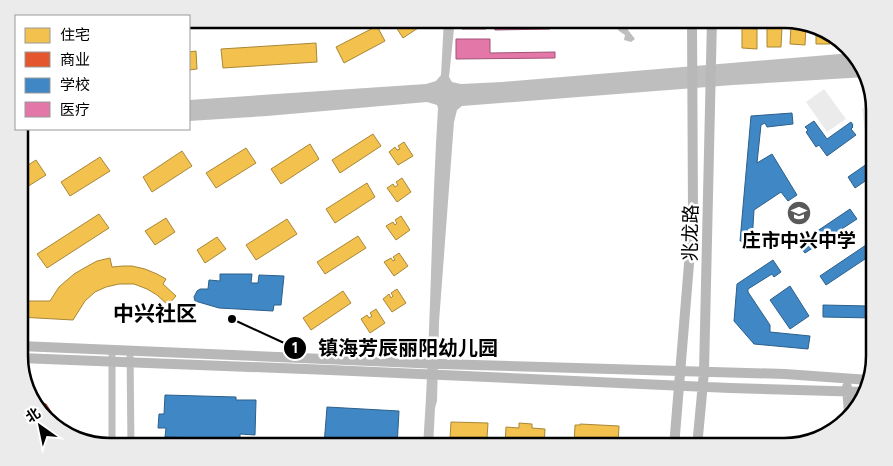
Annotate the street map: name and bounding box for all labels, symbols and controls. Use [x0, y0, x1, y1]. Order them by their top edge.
legend [15, 15, 190, 130]
text: 住宅 [60, 26, 90, 44]
text: 商业 [60, 51, 90, 69]
text: 学校 [60, 76, 90, 94]
text: 医疗 [60, 101, 90, 119]
school or university icon: 庄市中兴中学 [786, 200, 812, 226]
street label: 兆龙路 [679, 204, 702, 262]
place label: 庄市中兴中学 [742, 229, 856, 252]
district label: 中兴社区 [113, 301, 197, 326]
callout: 镇海芳辰丽阳幼儿园 [283, 330, 508, 365]
text: 镇海芳辰丽阳幼儿园 [318, 336, 498, 360]
text: 1 [292, 339, 298, 357]
north arrow [15, 401, 65, 451]
text: 北 [23, 405, 44, 426]

